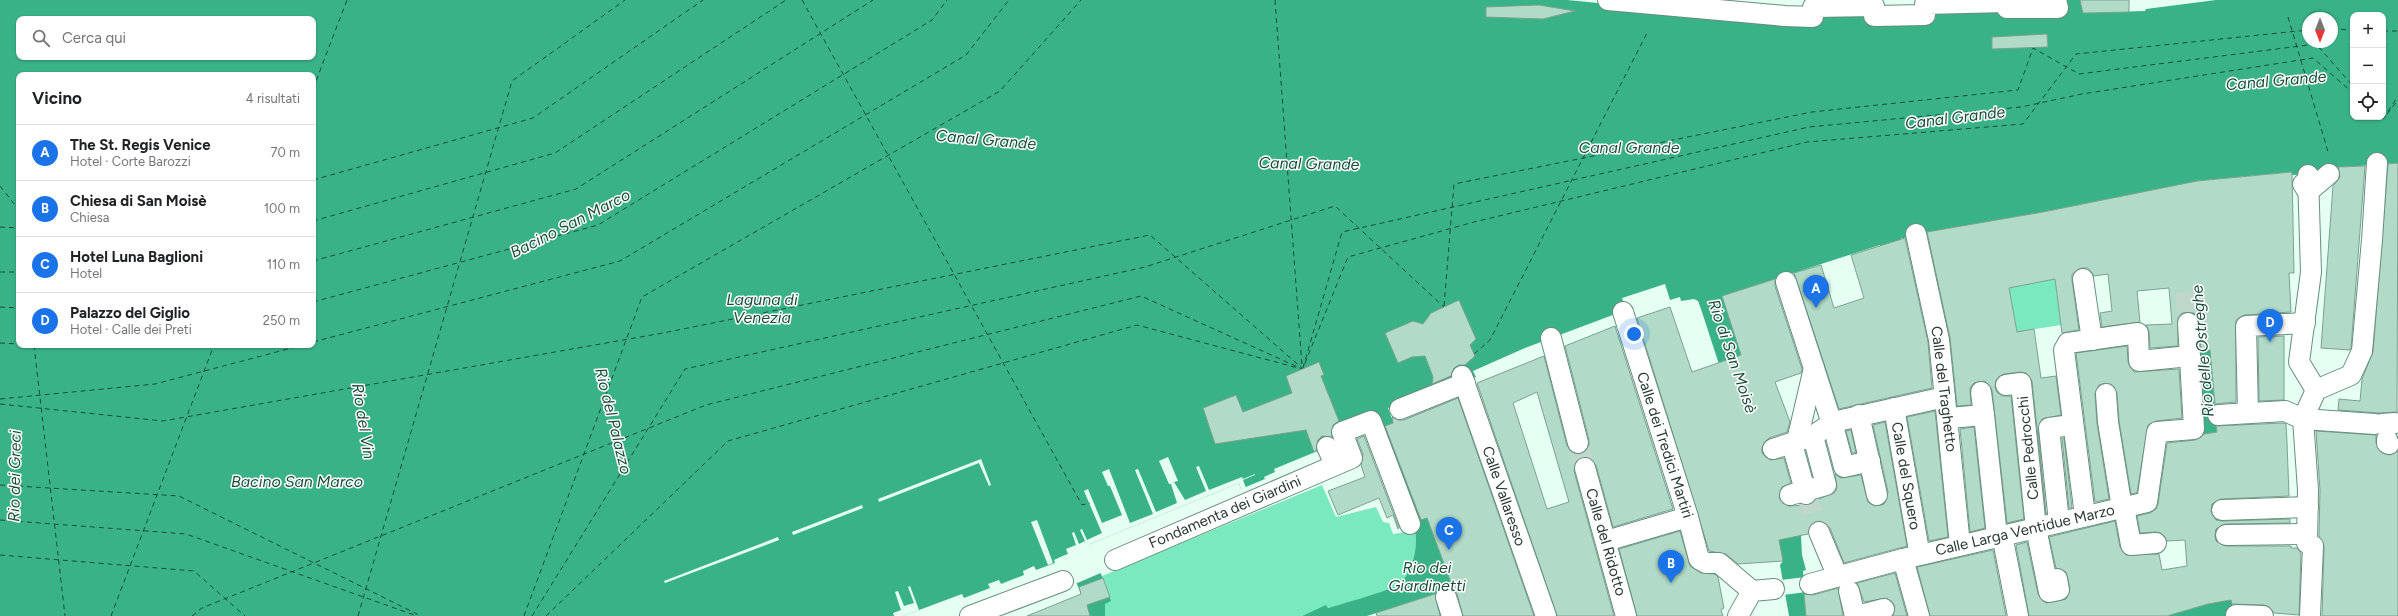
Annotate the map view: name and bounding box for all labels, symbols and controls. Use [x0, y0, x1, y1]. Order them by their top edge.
north arrow [2302, 12, 2338, 48]
map controls [2350, 12, 2386, 120]
button: + [2350, 12, 2386, 48]
search box [16, 16, 316, 60]
icon: search [30, 27, 52, 49]
text: Cerca qui [62, 29, 126, 47]
button: − [2350, 48, 2386, 84]
water label: Canal Grande [2225, 67, 2327, 94]
button: locate [2350, 84, 2386, 120]
text: Vicino [32, 88, 82, 108]
text: 4 risultati [246, 91, 300, 106]
water label: Canal Grande [1904, 102, 2006, 133]
water label: Canal Grande [935, 126, 1037, 153]
text: The St. Regis Venice [70, 136, 211, 154]
water label: Canal Grande [1579, 138, 1680, 157]
text: A [40, 145, 50, 160]
text: 70 m [270, 145, 300, 160]
water label: Canal Grande [1258, 153, 1360, 174]
text: Hotel · Corte Barozzi [70, 154, 191, 169]
water label: Bacino San Marco [507, 185, 633, 262]
text: Chiesa di San Moisè [70, 192, 207, 210]
text: B [41, 201, 49, 216]
text: 100 m [264, 201, 300, 216]
text: Chiesa [70, 210, 109, 225]
text: Hotel Luna Baglioni [70, 248, 203, 266]
text: C [40, 257, 50, 272]
text: 110 m [267, 257, 300, 272]
text: Hotel [70, 266, 102, 281]
pin: A [1803, 275, 1829, 308]
water label: Rio delle Ostreghe [2187, 284, 2218, 418]
water label: Laguna di Venezia [726, 290, 798, 327]
water label: Rio di San Moisè [1704, 297, 1761, 416]
text: Palazzo del Giglio [70, 304, 190, 322]
pin: D [2257, 309, 2283, 342]
text: D [40, 313, 50, 328]
text: 250 m [263, 313, 300, 328]
text: Hotel · Calle dei Preti [70, 322, 192, 337]
your location [1624, 324, 1644, 344]
street label: Calle del Traghetto [1927, 325, 1961, 453]
water label: Rio del Palazzo [591, 366, 636, 476]
street label: Calle dei Tredici Martiri [1633, 370, 1697, 520]
water label: Rio del Vin [348, 382, 379, 460]
street label: Calle Pedrocchi [2014, 395, 2042, 501]
street label: Calle del Squero [1888, 421, 1924, 532]
water label: Rio dei Greci [4, 430, 25, 522]
street label: Calle Vallaresso [1478, 444, 1530, 549]
water label: Bacino San Marco [231, 472, 363, 491]
street label: Fondamenta dei Giardini [1146, 472, 1304, 552]
street label: Calle del Ridotto [1582, 486, 1630, 598]
street label: Calle Larga Ventidue Marzo [1933, 501, 2117, 559]
pin: C [1436, 517, 1462, 550]
pin: B [1658, 550, 1684, 583]
water label: Rio dei Giardinetti [1388, 558, 1466, 595]

